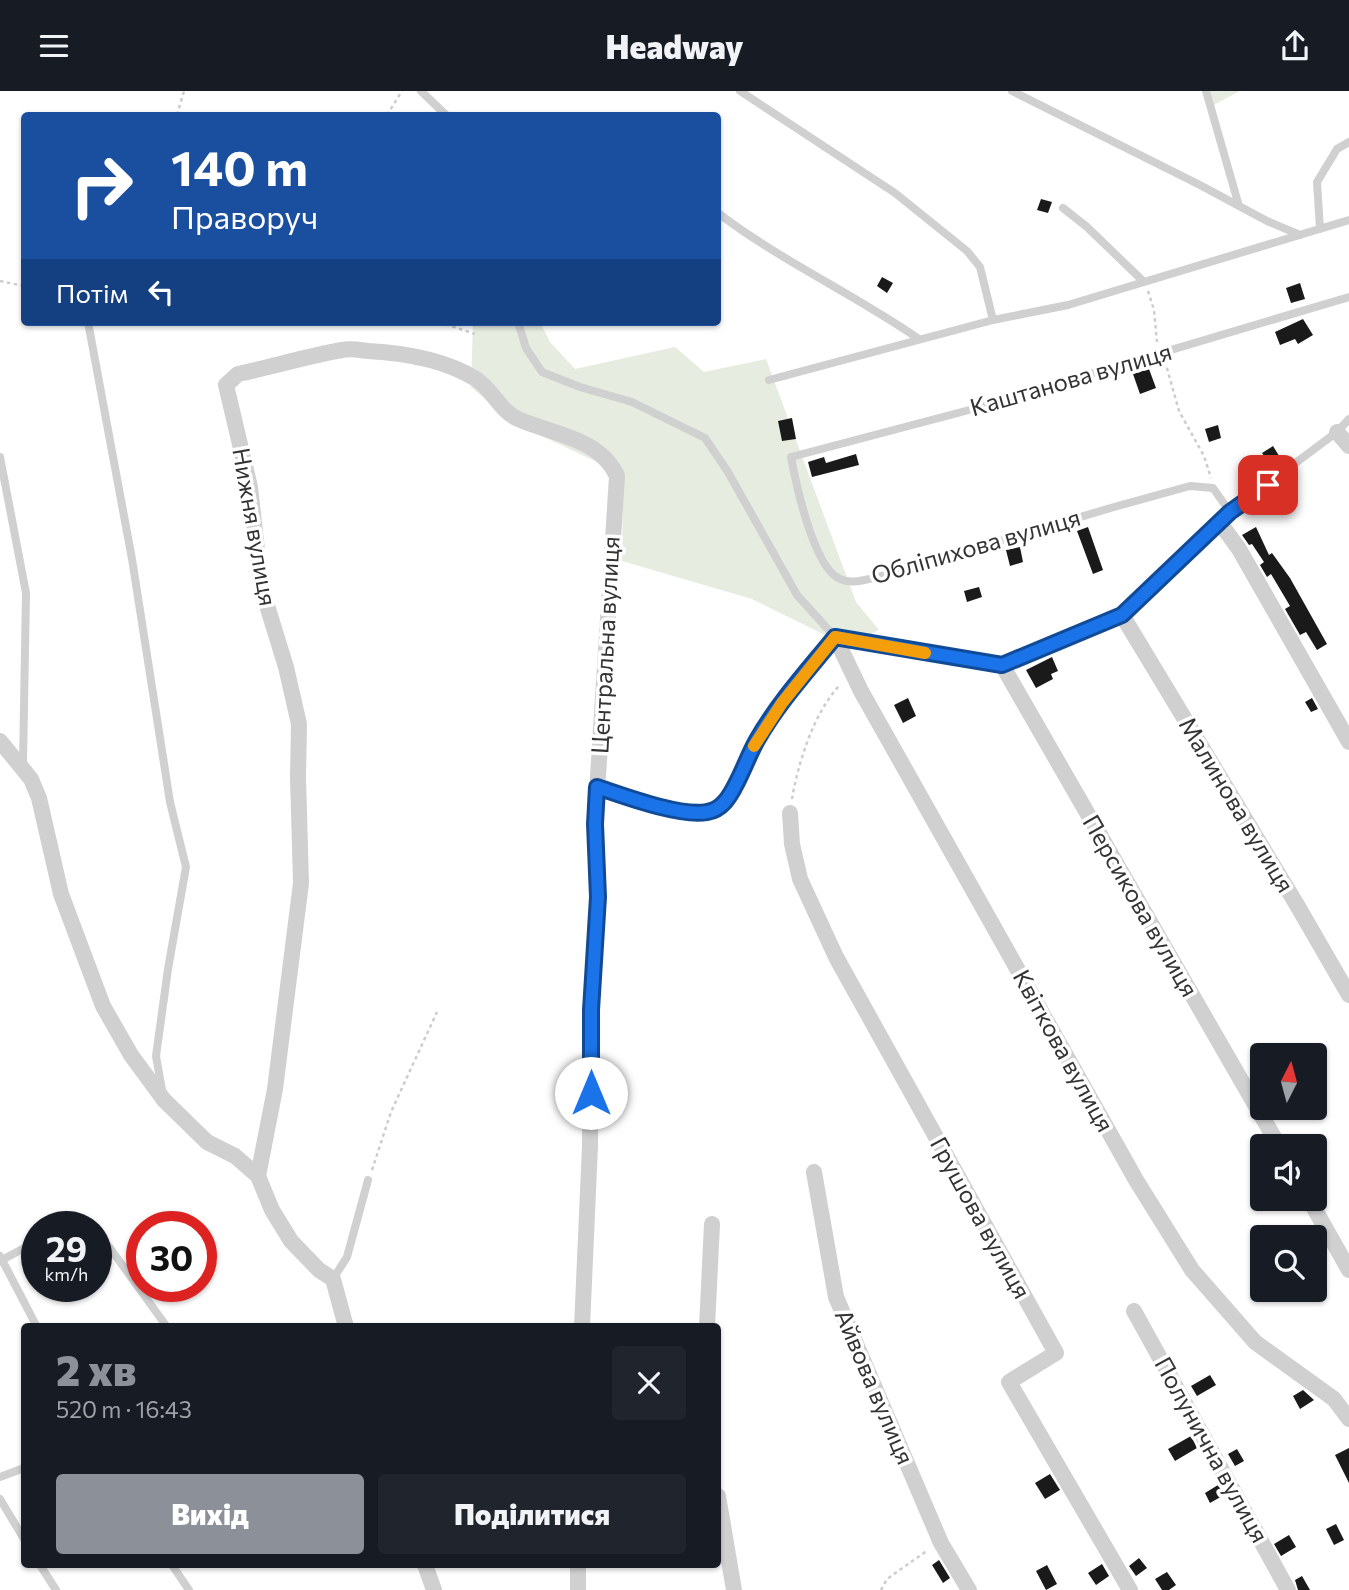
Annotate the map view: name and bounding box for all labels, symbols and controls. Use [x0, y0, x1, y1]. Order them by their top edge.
text: Headway [606, 26, 743, 66]
icon: menu [35, 27, 73, 65]
icon: share [1276, 27, 1314, 65]
text: 140 m [171, 136, 308, 196]
icon: right [56, 140, 147, 231]
text: Праворуч [171, 196, 318, 236]
icon: left [142, 273, 180, 311]
text: Потім [56, 277, 128, 308]
street label: Каштанова вулиця [966, 336, 1175, 421]
street label: Нижня вулиця [227, 445, 284, 608]
pin [1238, 455, 1298, 515]
icon: arrive [1249, 466, 1287, 504]
street label: Обліпихова вулиця [868, 502, 1084, 589]
street label: Центральна вулиця [584, 535, 625, 754]
street label: Малинова вулиця [1174, 711, 1301, 897]
street label: Персикова вулиця [1077, 809, 1205, 1001]
street label: Квіткова вулиця [1008, 964, 1121, 1137]
north arrow [1250, 1043, 1326, 1120]
map controls [1250, 1043, 1327, 1302]
position arrow [554, 1056, 628, 1130]
street label: Грушова вулиця [925, 1131, 1038, 1303]
button: sound [1250, 1134, 1327, 1211]
speed limit sign: 30 [126, 1211, 217, 1302]
button: search [1250, 1225, 1327, 1302]
text: 29 [46, 1226, 87, 1269]
text: km/h [45, 1263, 88, 1285]
street label: Айвова вулиця [830, 1304, 921, 1468]
text: 2 хв [56, 1343, 136, 1395]
button: close [612, 1346, 686, 1420]
street label: Полунична вулиця [1149, 1351, 1275, 1547]
text: 520 m · 16:43 [56, 1395, 192, 1423]
button: Вихід [56, 1474, 364, 1554]
button: Поділитися [378, 1474, 686, 1554]

